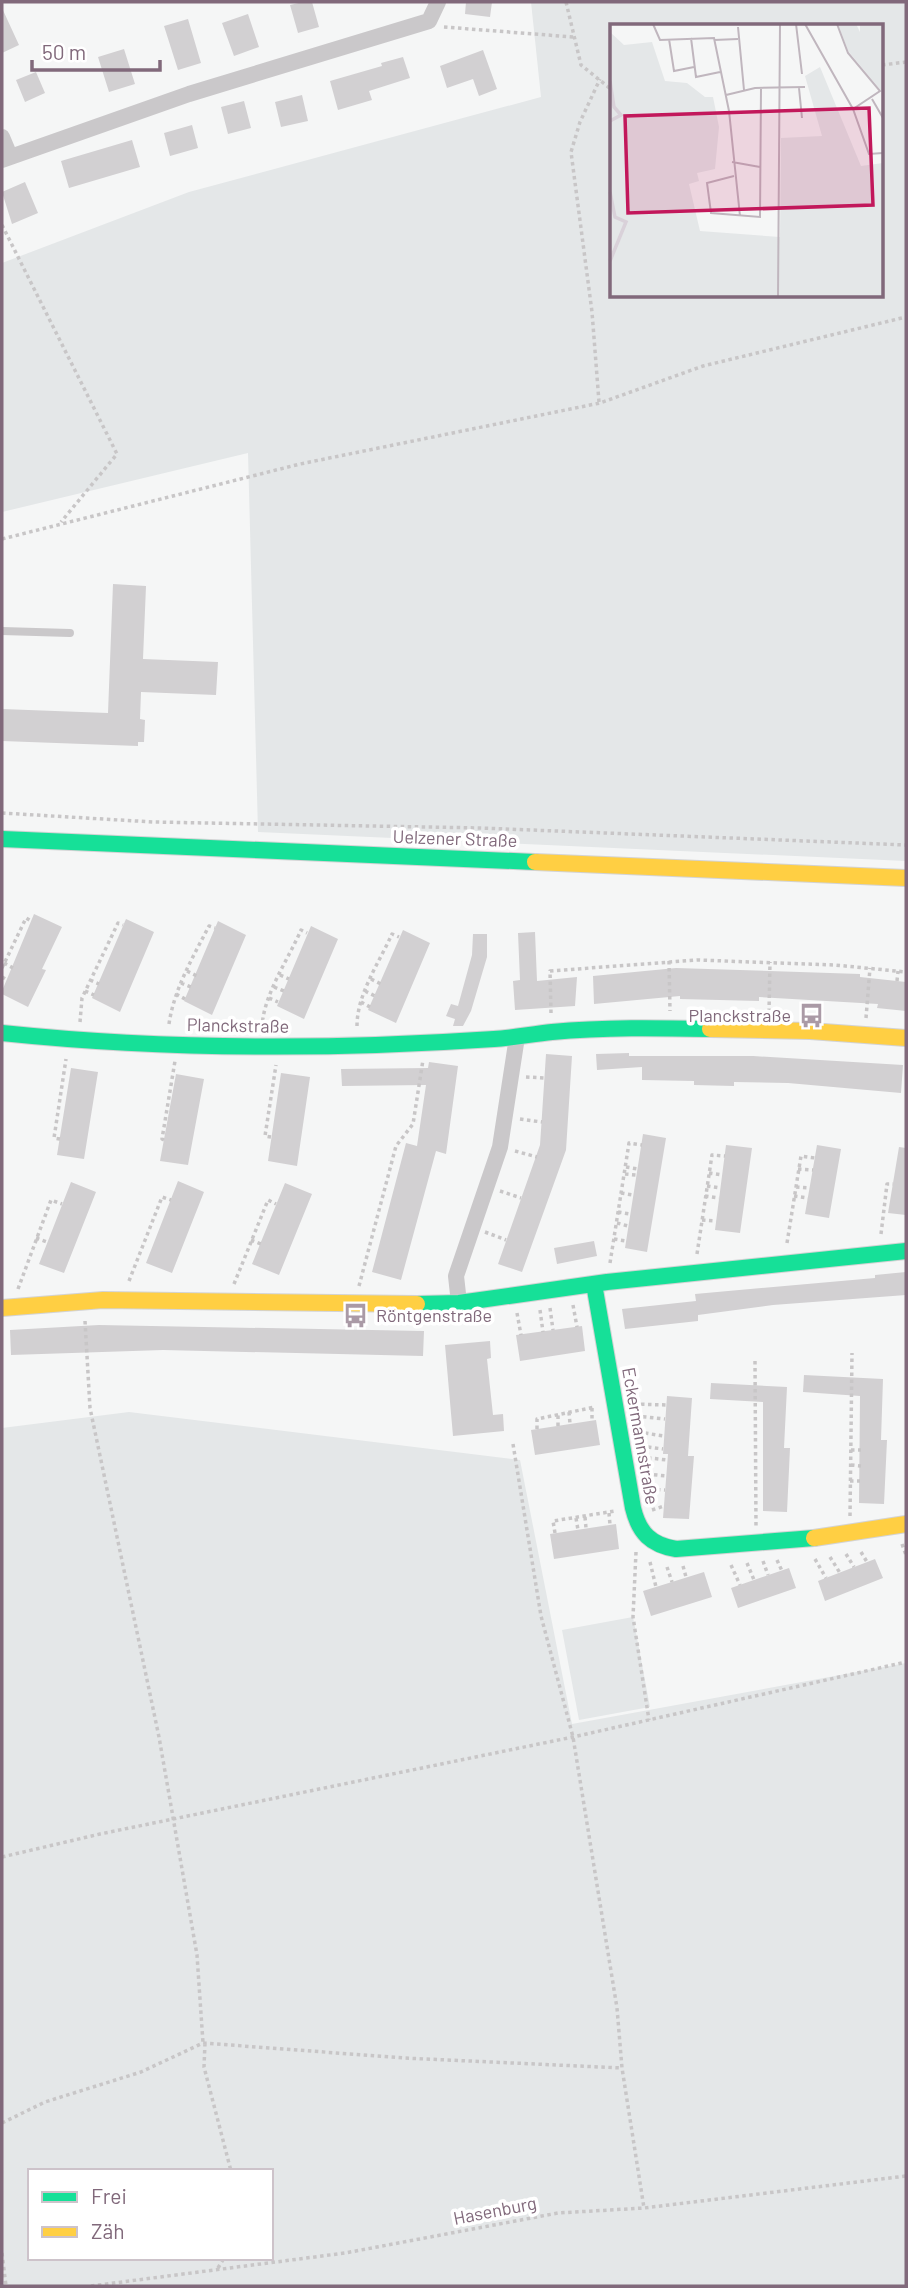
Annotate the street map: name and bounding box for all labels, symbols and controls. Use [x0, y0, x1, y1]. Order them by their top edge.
inset map [610, 24, 884, 298]
scale bar [32, 28, 159, 72]
text: 50 m [42, 39, 86, 64]
street label: Uelzener Straße [392, 825, 518, 851]
bus stop icon: Planckstraße [797, 1002, 825, 1030]
place label: Planckstraße [689, 1004, 791, 1026]
street label: Planckstraße [187, 1013, 289, 1037]
bus stop icon: Röntgenstraße [342, 1302, 370, 1330]
place label: Röntgenstraße [376, 1304, 492, 1326]
street label: Eckermannstraße [618, 1365, 664, 1506]
legend [28, 2169, 273, 2260]
text: Frei [91, 2183, 127, 2208]
street label: Hasenburg [451, 2191, 538, 2229]
text: Zäh [91, 2218, 125, 2243]

